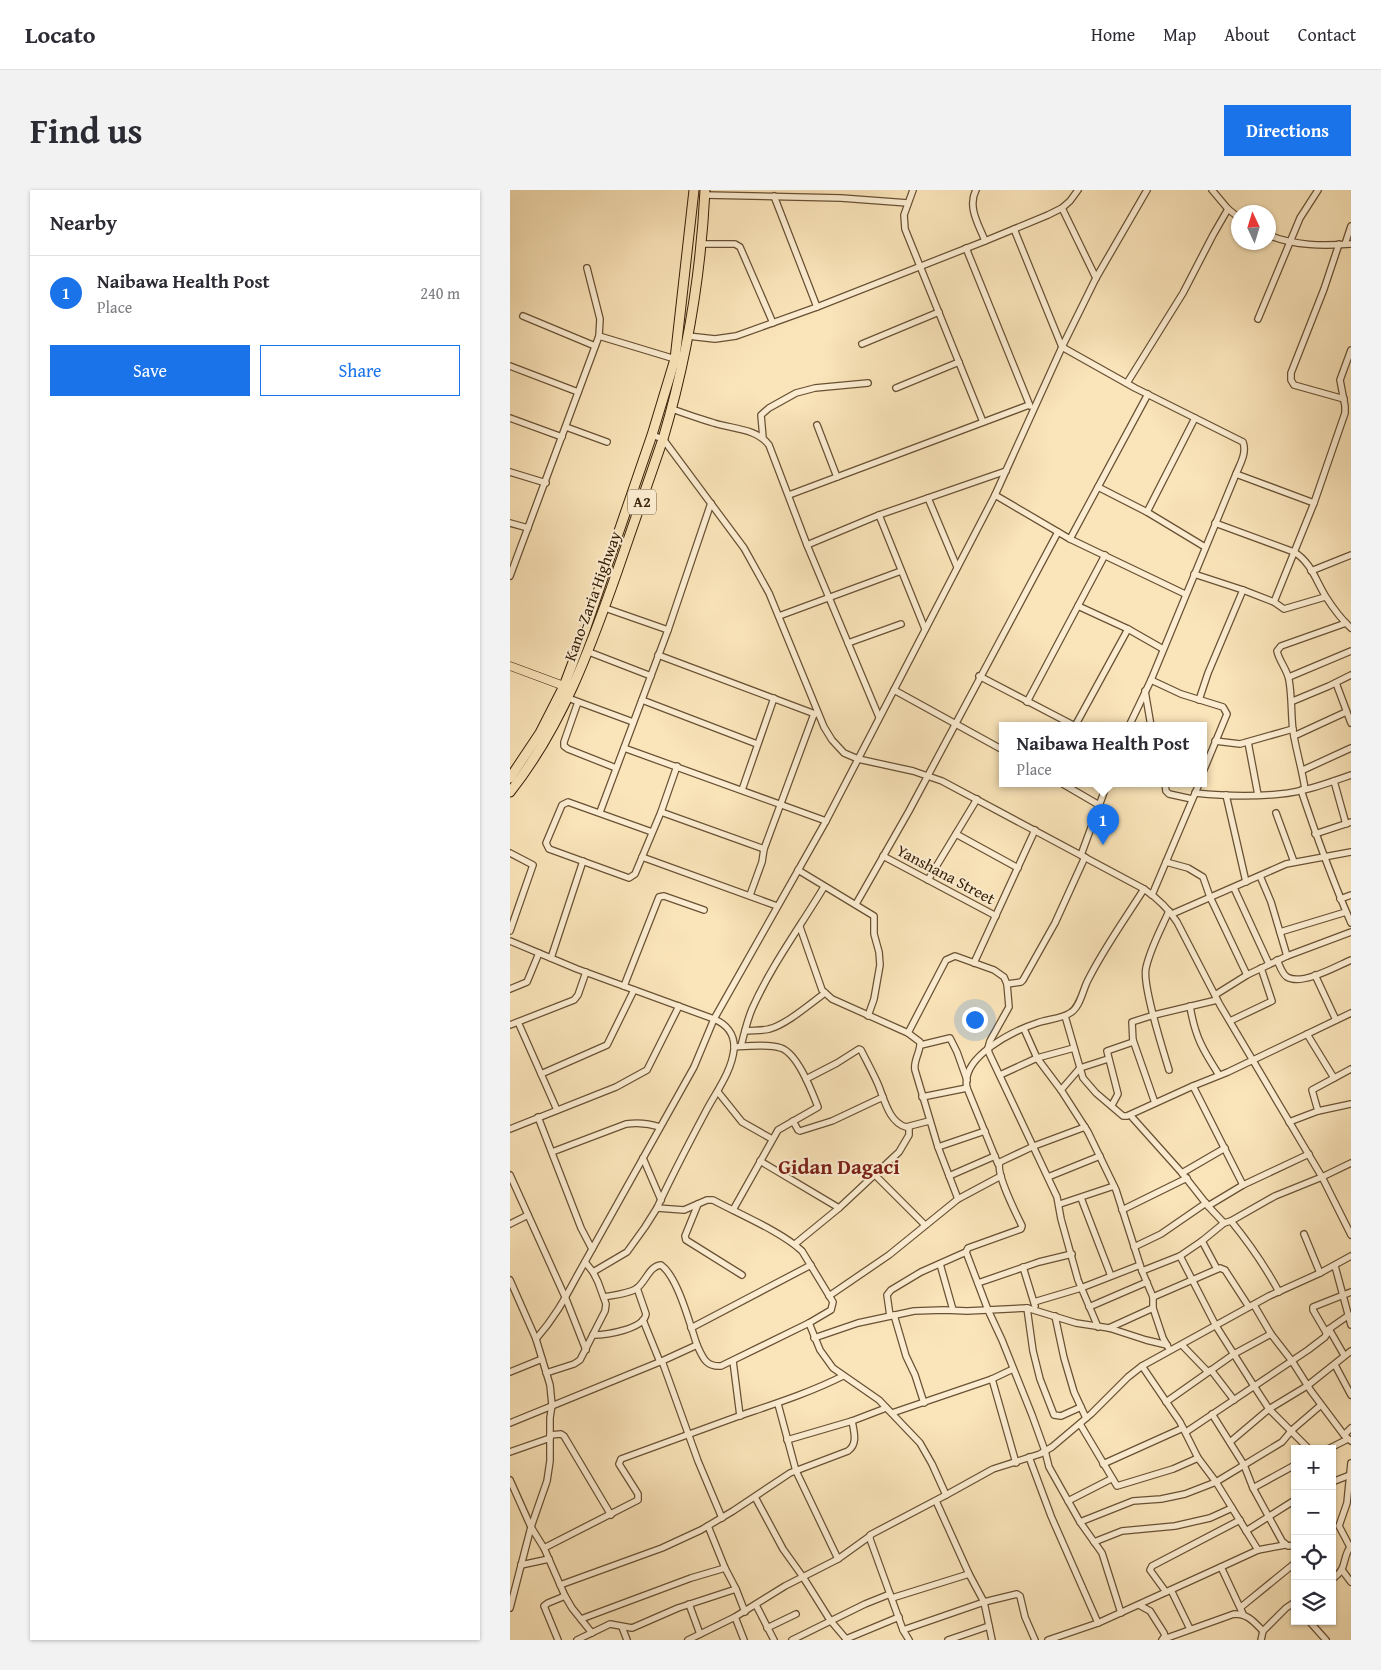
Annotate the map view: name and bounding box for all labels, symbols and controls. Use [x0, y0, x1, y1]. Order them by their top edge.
text: Locato [25, 17, 96, 52]
text: Home [1091, 21, 1135, 48]
text: Map [1163, 21, 1196, 48]
text: About [1224, 21, 1270, 48]
text: Contact [1298, 21, 1356, 48]
text: Find us [30, 105, 143, 156]
button: Directions [1224, 105, 1351, 156]
north arrow [1231, 205, 1276, 250]
text: Nearby [50, 207, 117, 238]
text: Naibawa Health Post [97, 267, 270, 295]
text: 1 [62, 281, 70, 305]
text: 240 m [420, 281, 460, 305]
text: Place [97, 295, 132, 319]
button: Save [50, 345, 250, 396]
button: Share [260, 345, 460, 396]
road number: A2 [628, 490, 656, 514]
street label: Kano-Zaria Highway [557, 528, 627, 664]
popup [999, 722, 1207, 787]
text: Naibawa Health Post [1017, 729, 1189, 757]
text: Place [1017, 757, 1052, 781]
pin: 1 [1087, 804, 1119, 845]
street label: Yanshana Street [892, 838, 1000, 910]
your location [962, 1007, 988, 1033]
district label: Gidan Dagaci [778, 1151, 900, 1182]
map controls [1291, 1445, 1336, 1625]
button: + [1291, 1445, 1336, 1490]
button: − [1291, 1490, 1336, 1535]
button: locate [1291, 1535, 1336, 1580]
button: layers [1291, 1580, 1336, 1625]

